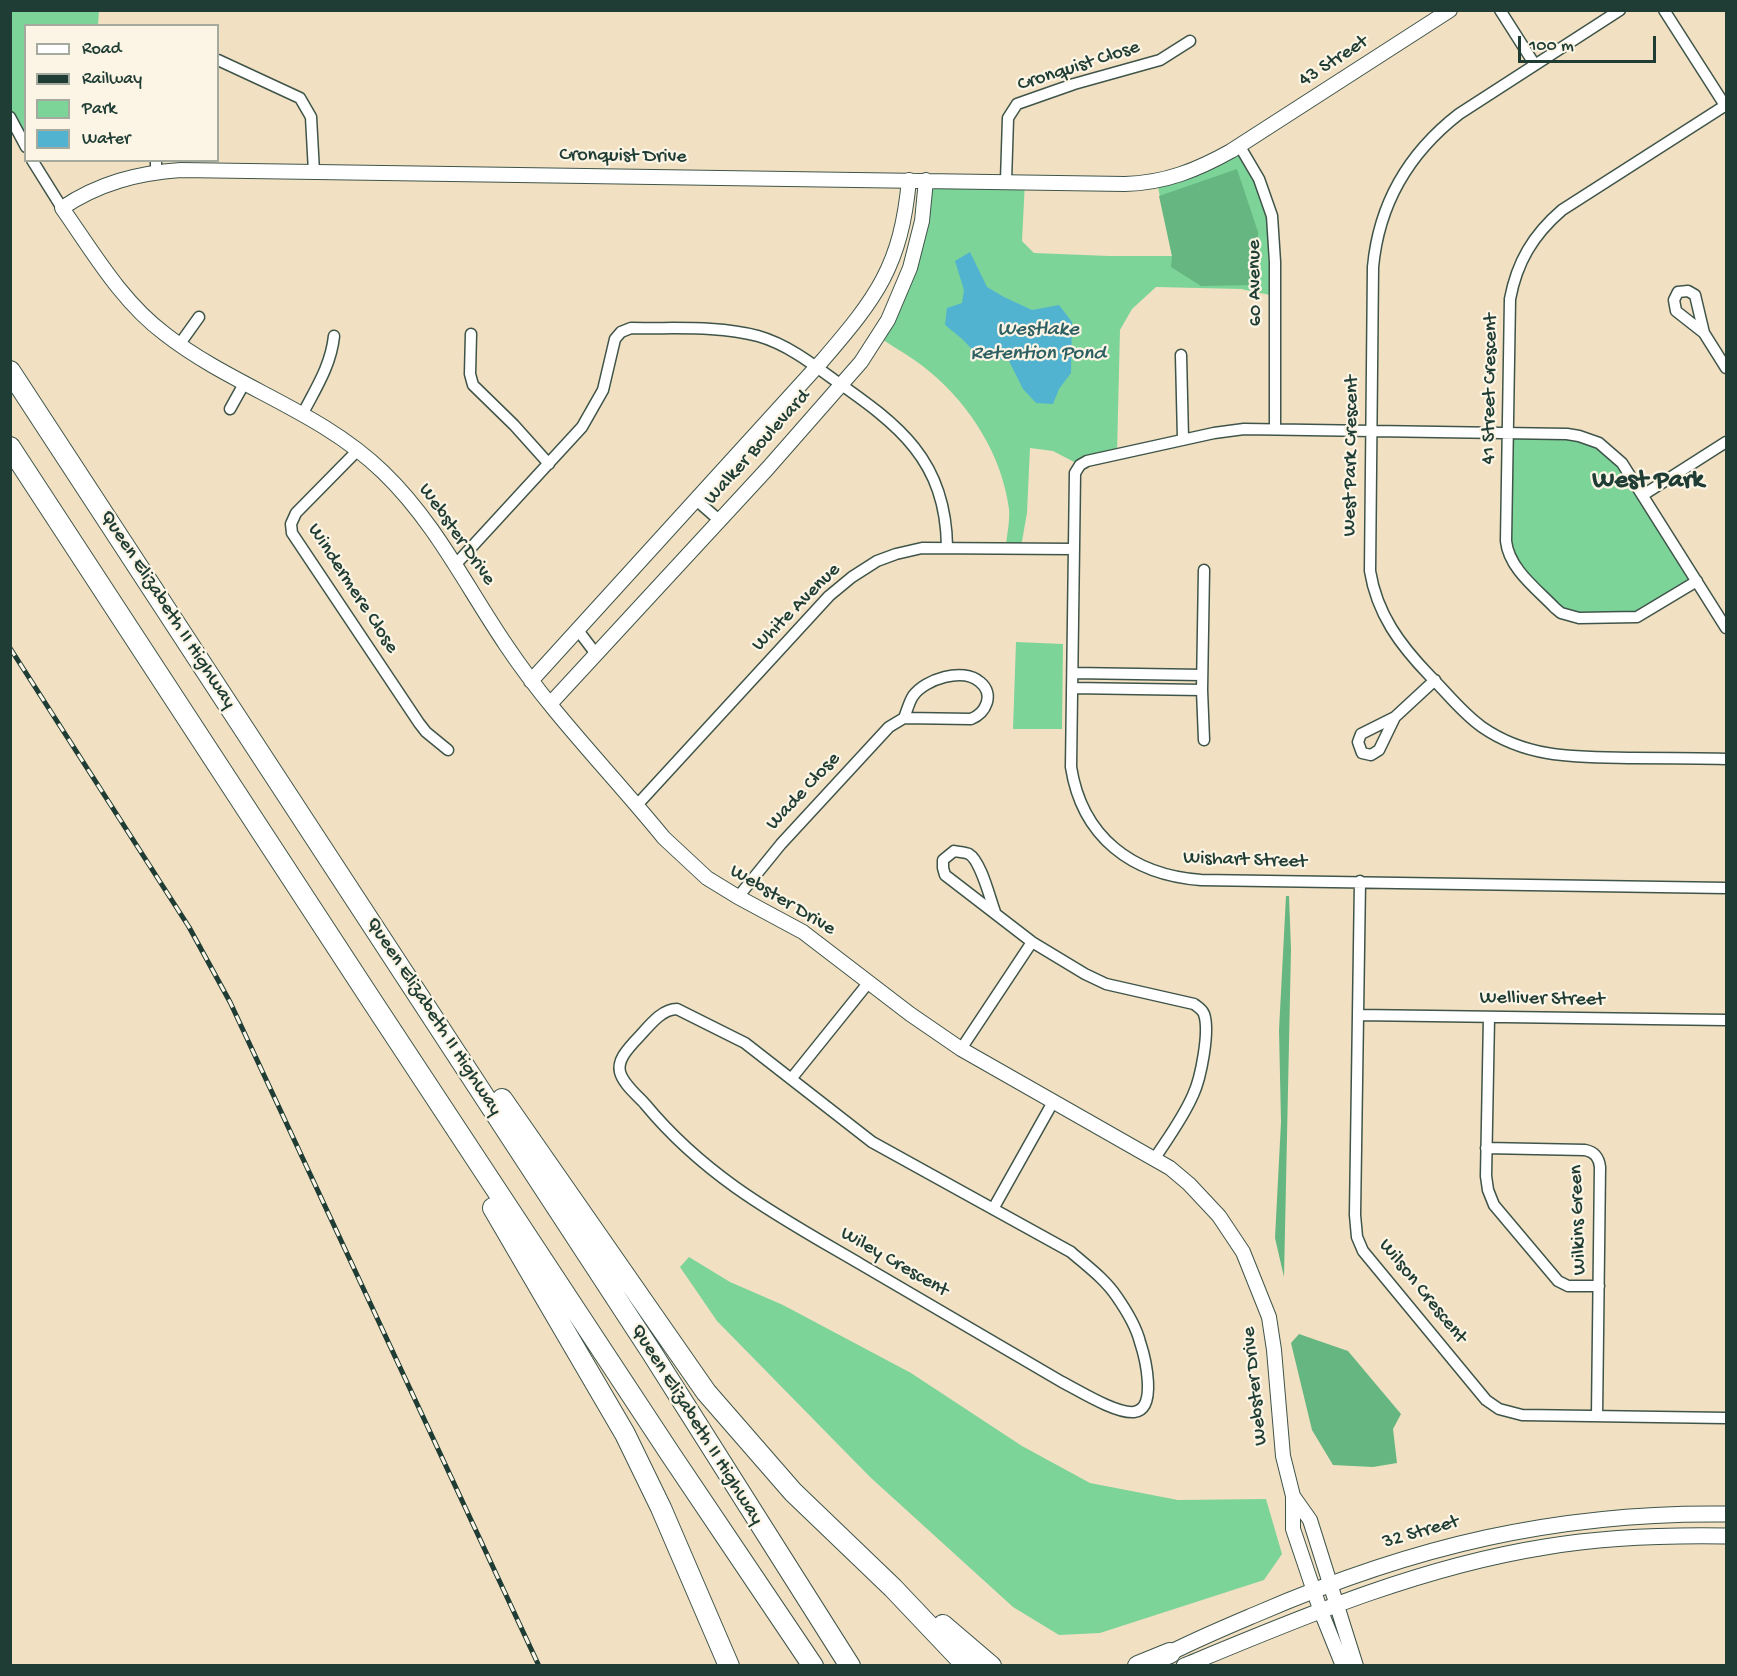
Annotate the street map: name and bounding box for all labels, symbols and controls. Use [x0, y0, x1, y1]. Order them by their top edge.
legend [24, 24, 219, 162]
scale bar [1521, 24, 1659, 62]
street label: 43 Street [1295, 31, 1373, 93]
street label: Cronquist Close [1015, 36, 1143, 98]
text: 100 m [1529, 36, 1574, 57]
text: Road [82, 39, 121, 60]
text: Railway [82, 69, 142, 90]
text: Park [82, 99, 116, 120]
text: Water [82, 129, 130, 150]
street label: Cronquist Drive [559, 144, 687, 170]
street label: 60 Avenue [1243, 240, 1269, 326]
street label: 41 Street Crescent [1478, 313, 1504, 465]
water label: Westlake Retention Pond [971, 318, 1105, 368]
street label: West Park Crescent [1339, 375, 1365, 537]
street label: Walker Boulevard [700, 385, 816, 511]
district label: West Park [1592, 466, 1704, 498]
street label: Webster Drive [412, 479, 500, 591]
street label: Queen Elizabeth II Highway [94, 506, 240, 714]
street label: Windermere Close [301, 520, 403, 658]
street label: White Avenue [748, 559, 846, 657]
street label: Wade Close [762, 748, 846, 836]
street label: Wishart Street [1183, 847, 1307, 875]
street label: Webster Drive [725, 860, 839, 942]
street label: Queen Elizabeth II Highway [360, 913, 506, 1121]
street label: Welliver Street [1479, 987, 1605, 1013]
street label: Wilkins Green [1565, 1164, 1593, 1276]
street label: Wiley Crescent [836, 1222, 952, 1304]
street label: Wilson Crescent [1372, 1235, 1472, 1349]
street label: Queen Elizabeth II Highway [624, 1320, 768, 1530]
street label: Webster Drive [1238, 1326, 1274, 1446]
street label: 32 Street [1380, 1511, 1462, 1555]

